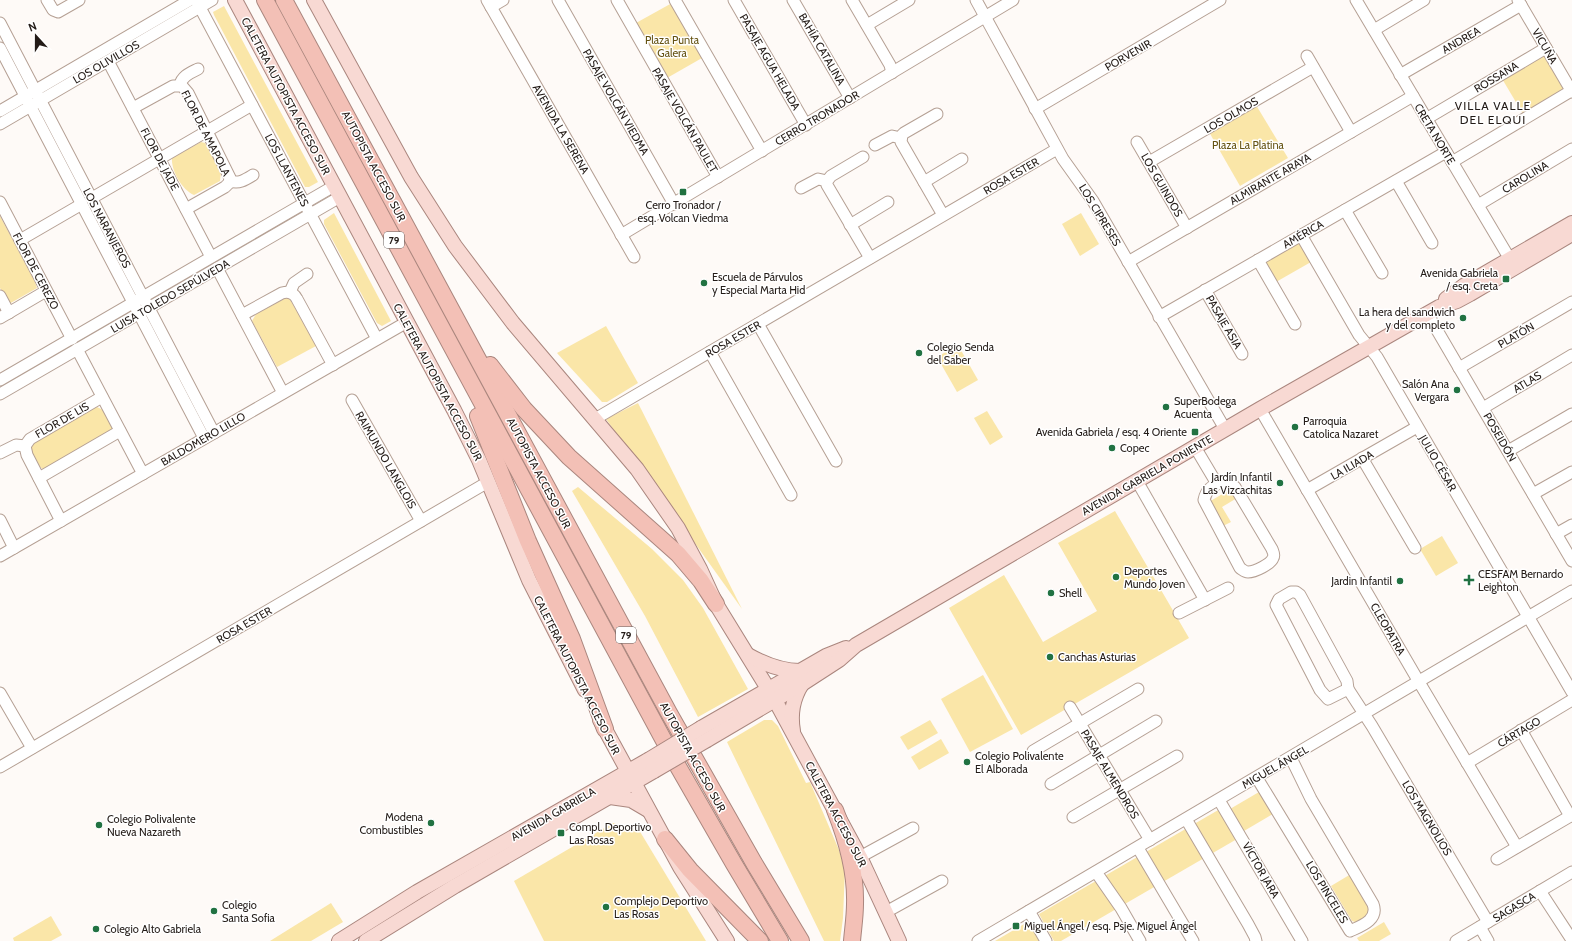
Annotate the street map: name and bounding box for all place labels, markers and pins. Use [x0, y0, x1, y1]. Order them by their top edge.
marker: Cerro Tronador / esq. Volcan Viedma [678, 187, 688, 197]
place label: Cerro Tronador / esq. Volcan Viedma [638, 198, 729, 225]
place label: Avenida Gabriela / esq. Creta [1420, 266, 1499, 293]
place label: Escuela de Párvulos y Especial Marta Hid [712, 270, 805, 297]
marker: Avenida Gabriela / esq. Creta [1501, 274, 1511, 284]
marker: Escuela de Párvulos y Especial Marta Hid [699, 278, 709, 288]
place label: La hera del sandwich y del completo [1359, 305, 1455, 332]
marker: La hera del sandwich y del completo [1458, 313, 1468, 323]
place label: Colegio Senda del Saber [927, 340, 995, 367]
marker: Colegio Senda del Saber [914, 348, 924, 358]
place label: Salón Ana Vergara [1402, 377, 1450, 404]
marker: Salón Ana Vergara [1452, 385, 1462, 395]
place label: SuperBodega Acuenta [1174, 394, 1237, 421]
marker: SuperBodega Acuenta [1161, 402, 1171, 412]
place label: Parroquia Catolica Nazaret [1303, 414, 1379, 441]
marker: Parroquia Catolica Nazaret [1290, 422, 1300, 432]
place label: Avenida Gabriela / esq. 4 Oriente [1036, 425, 1187, 439]
marker: Avenida Gabriela / esq. 4 Oriente [1190, 427, 1200, 437]
place label: Copec [1120, 441, 1149, 455]
marker: Copec [1107, 443, 1117, 453]
place label: Jardín Infantil Las Vizcachitas [1202, 470, 1272, 497]
marker: Jardín Infantil Las Vizcachitas [1275, 478, 1285, 488]
place label: Deportes Mundo Joven [1124, 564, 1185, 591]
place label: CESFAM Bernardo Leighton [1478, 567, 1563, 594]
marker: Deportes Mundo Joven [1111, 572, 1121, 582]
place label: Jardin Infantil [1330, 574, 1392, 588]
marker: CESFAM Bernardo Leighton [1463, 574, 1475, 586]
marker: Jardin Infantil [1395, 576, 1405, 586]
place label: Shell [1059, 586, 1083, 600]
marker: Shell [1046, 588, 1056, 598]
place label: Canchas Asturias [1058, 650, 1136, 664]
marker: Canchas Asturias [1045, 652, 1055, 662]
place label: Colegio Polivalente El Alborada [975, 749, 1064, 776]
marker: Colegio Polivalente El Alborada [962, 757, 972, 767]
place label: Modena Combustibles [359, 810, 424, 837]
place label: Colegio Polivalente Nueva Nazareth [107, 812, 196, 839]
marker: Modena Combustibles [426, 818, 436, 828]
marker: Colegio Polivalente Nueva Nazareth [94, 820, 104, 830]
place label: Compl. Deportivo Las Rosas [569, 820, 651, 847]
marker: Compl. Deportivo Las Rosas [556, 828, 566, 838]
place label: Complejo Deportivo Las Rosas [614, 894, 708, 921]
place label: Colegio Santa Sofia [222, 898, 276, 925]
marker: Complejo Deportivo Las Rosas [601, 902, 611, 912]
marker: Colegio Santa Sofia [209, 906, 219, 916]
place label: Miguel Ángel / esq. Psje. Miguel Ángel [1024, 919, 1197, 933]
marker: Miguel Ángel / esq. Psje. Miguel Ángel [1011, 921, 1021, 931]
place label: Colegio Alto Gabriela [104, 922, 202, 936]
marker: Colegio Alto Gabriela [91, 924, 101, 934]

